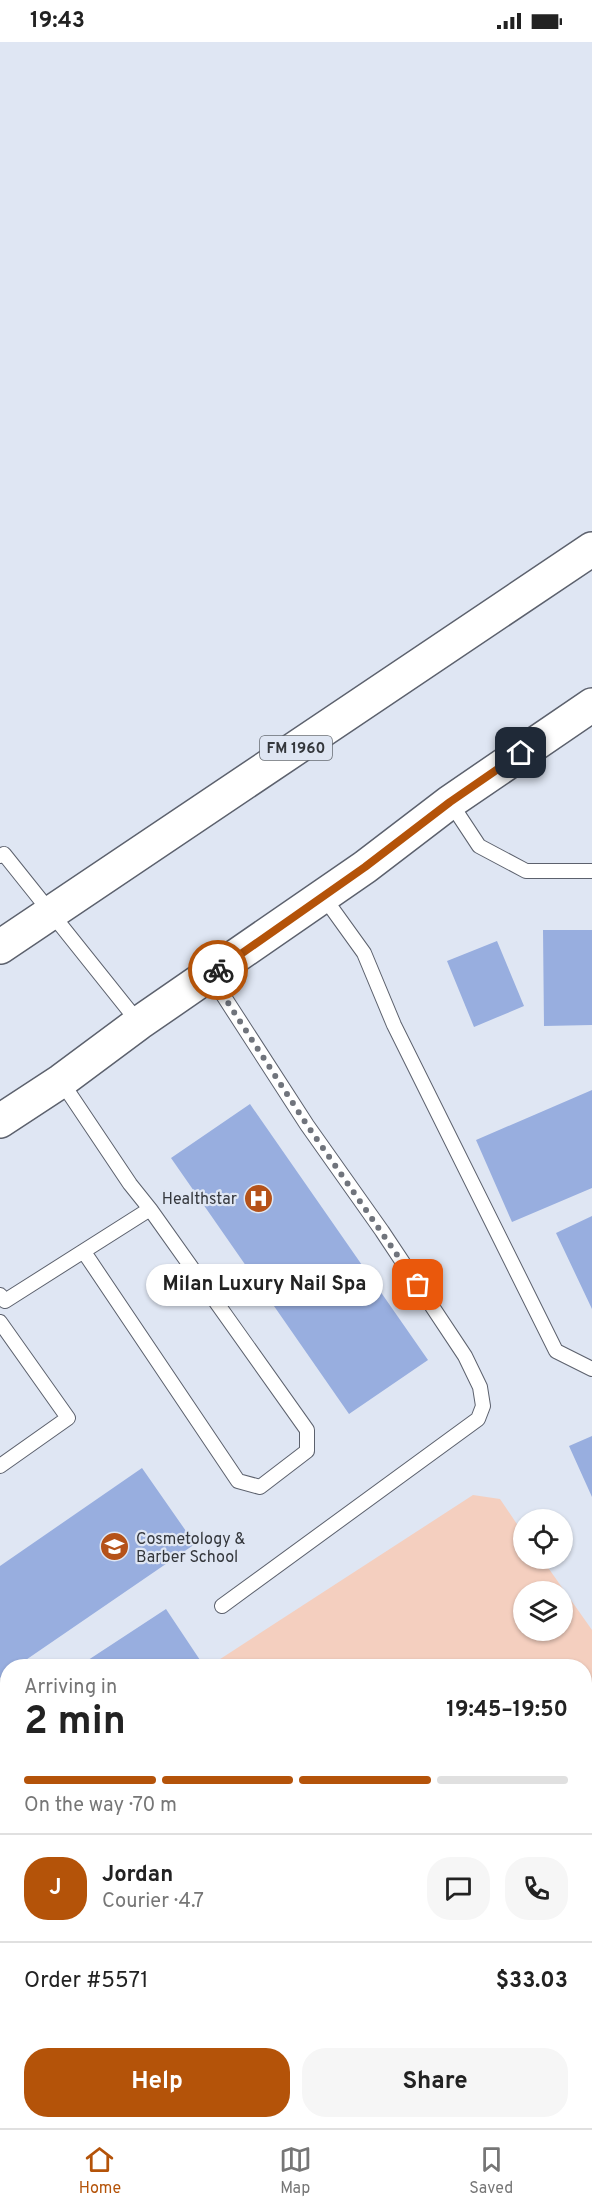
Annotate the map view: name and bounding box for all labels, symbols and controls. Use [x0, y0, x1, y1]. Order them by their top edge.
text: 19:43 [30, 8, 85, 35]
pin [495, 727, 546, 778]
road number: FM 1960 [260, 736, 332, 760]
icon: home [504, 736, 537, 769]
courier [188, 940, 248, 1000]
icon: bike [202, 954, 235, 987]
hospital icon: Healthstar [242, 1182, 274, 1214]
place label: Healthstar [162, 1190, 237, 1210]
pin [392, 1259, 443, 1310]
callout: Milan Luxury Nail Spa [145, 1264, 382, 1306]
icon: bag [401, 1268, 434, 1301]
text: Milan Luxury Nail Spa [163, 1272, 367, 1298]
map controls [513, 1509, 573, 1641]
button: locate [513, 1509, 573, 1569]
place label: Cosmetology & Barber School [136, 1530, 246, 1568]
school or university icon: Cosmetology & Barber School [99, 1531, 131, 1563]
button: layers [513, 1581, 573, 1641]
text: Arriving in [24, 1675, 117, 1701]
text: 19:45–19:50 [446, 1697, 568, 1724]
text: 2 min [24, 1699, 126, 1748]
text: On the way · 70 m [24, 1793, 177, 1819]
button: chat [427, 1857, 490, 1920]
button: phone [505, 1857, 568, 1920]
text: Jordan [102, 1862, 173, 1889]
text: J [49, 1875, 62, 1902]
text: Courier · 4.7 [102, 1889, 204, 1915]
text: Order #5571 [24, 1968, 149, 1995]
text: $33.03 [496, 1968, 568, 1995]
button: Help [24, 2048, 290, 2117]
button: Share [302, 2048, 568, 2117]
tab: Home [79, 2143, 121, 2199]
tab: Map [279, 2143, 312, 2199]
tab: Saved [469, 2143, 513, 2199]

